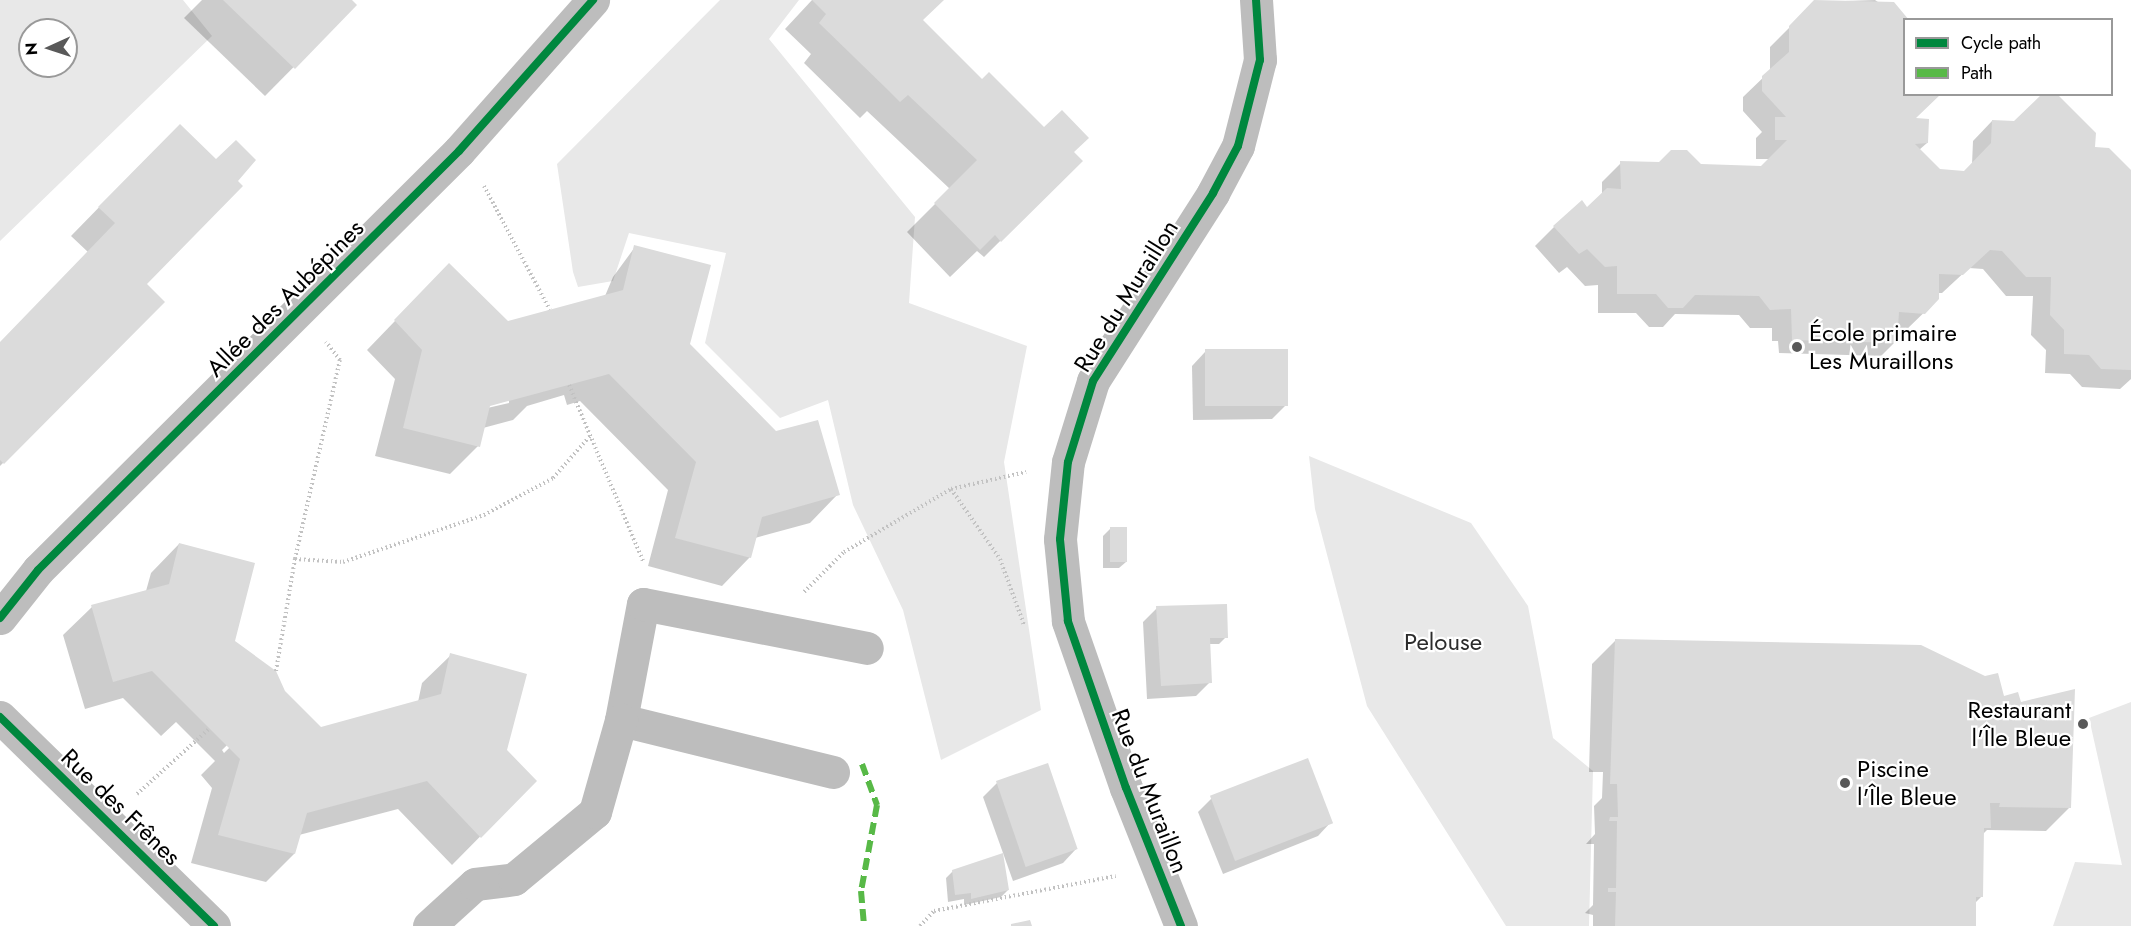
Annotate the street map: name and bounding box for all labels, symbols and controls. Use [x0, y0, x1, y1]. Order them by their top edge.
north arrow [18, 18, 78, 78]
legend [1903, 18, 2113, 96]
text: Cycle path [1961, 30, 2041, 56]
text: N [20, 42, 43, 56]
text: Path [1961, 60, 1993, 86]
street label: Allée des Aubépines [200, 213, 370, 383]
street label: Rue du Muraillon [1068, 215, 1184, 377]
place label: École primaire Les Muraillons [1809, 319, 1957, 375]
marker: École primaire Les Muraillons [1790, 340, 1804, 354]
park label: Pelouse [1404, 628, 1482, 656]
place label: Restaurant l'Île Bleue [1967, 696, 2071, 752]
street label: Rue du Muraillon [1105, 705, 1195, 877]
marker: Restaurant l'Île Bleue [2076, 717, 2090, 731]
street label: Rue des Frênes [55, 743, 187, 871]
place label: Piscine l'Île Bleue [1857, 755, 1957, 811]
marker: Piscine l'Île Bleue [1838, 776, 1852, 790]

